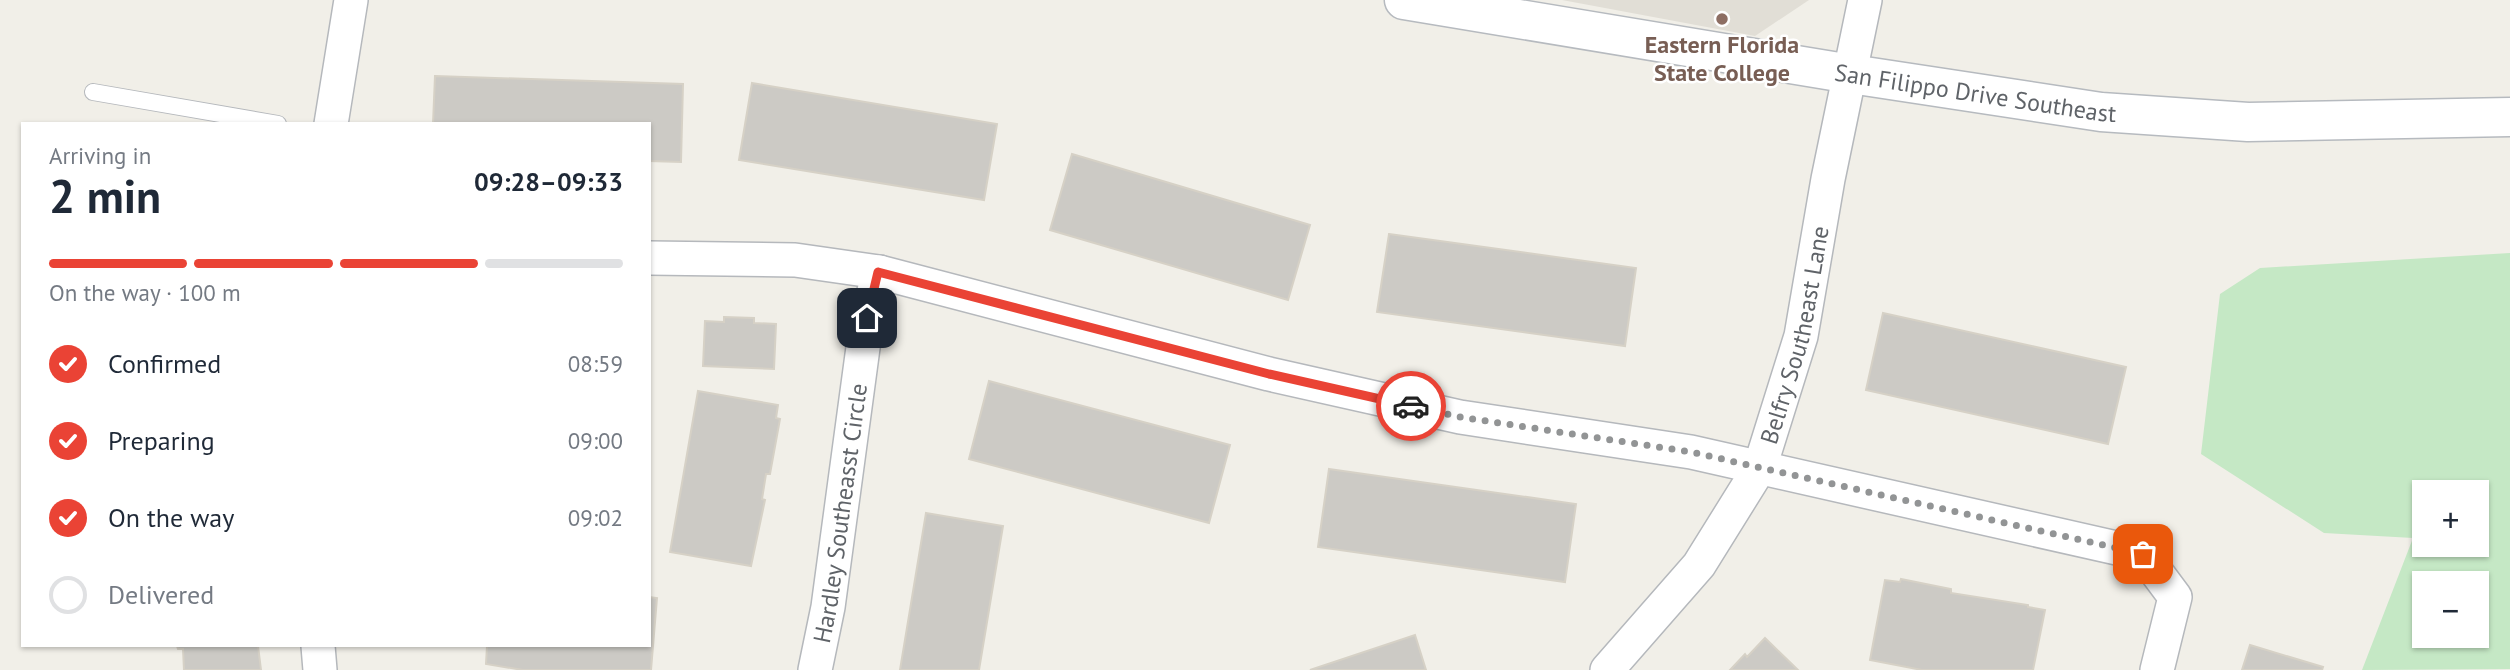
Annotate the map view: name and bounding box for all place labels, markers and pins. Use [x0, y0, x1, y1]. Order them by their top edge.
marker: Eastern Florida State College [1714, 11, 1730, 27]
place label: Eastern Florida State College [1645, 29, 1799, 88]
pin [837, 288, 897, 348]
pin [2113, 524, 2173, 584]

